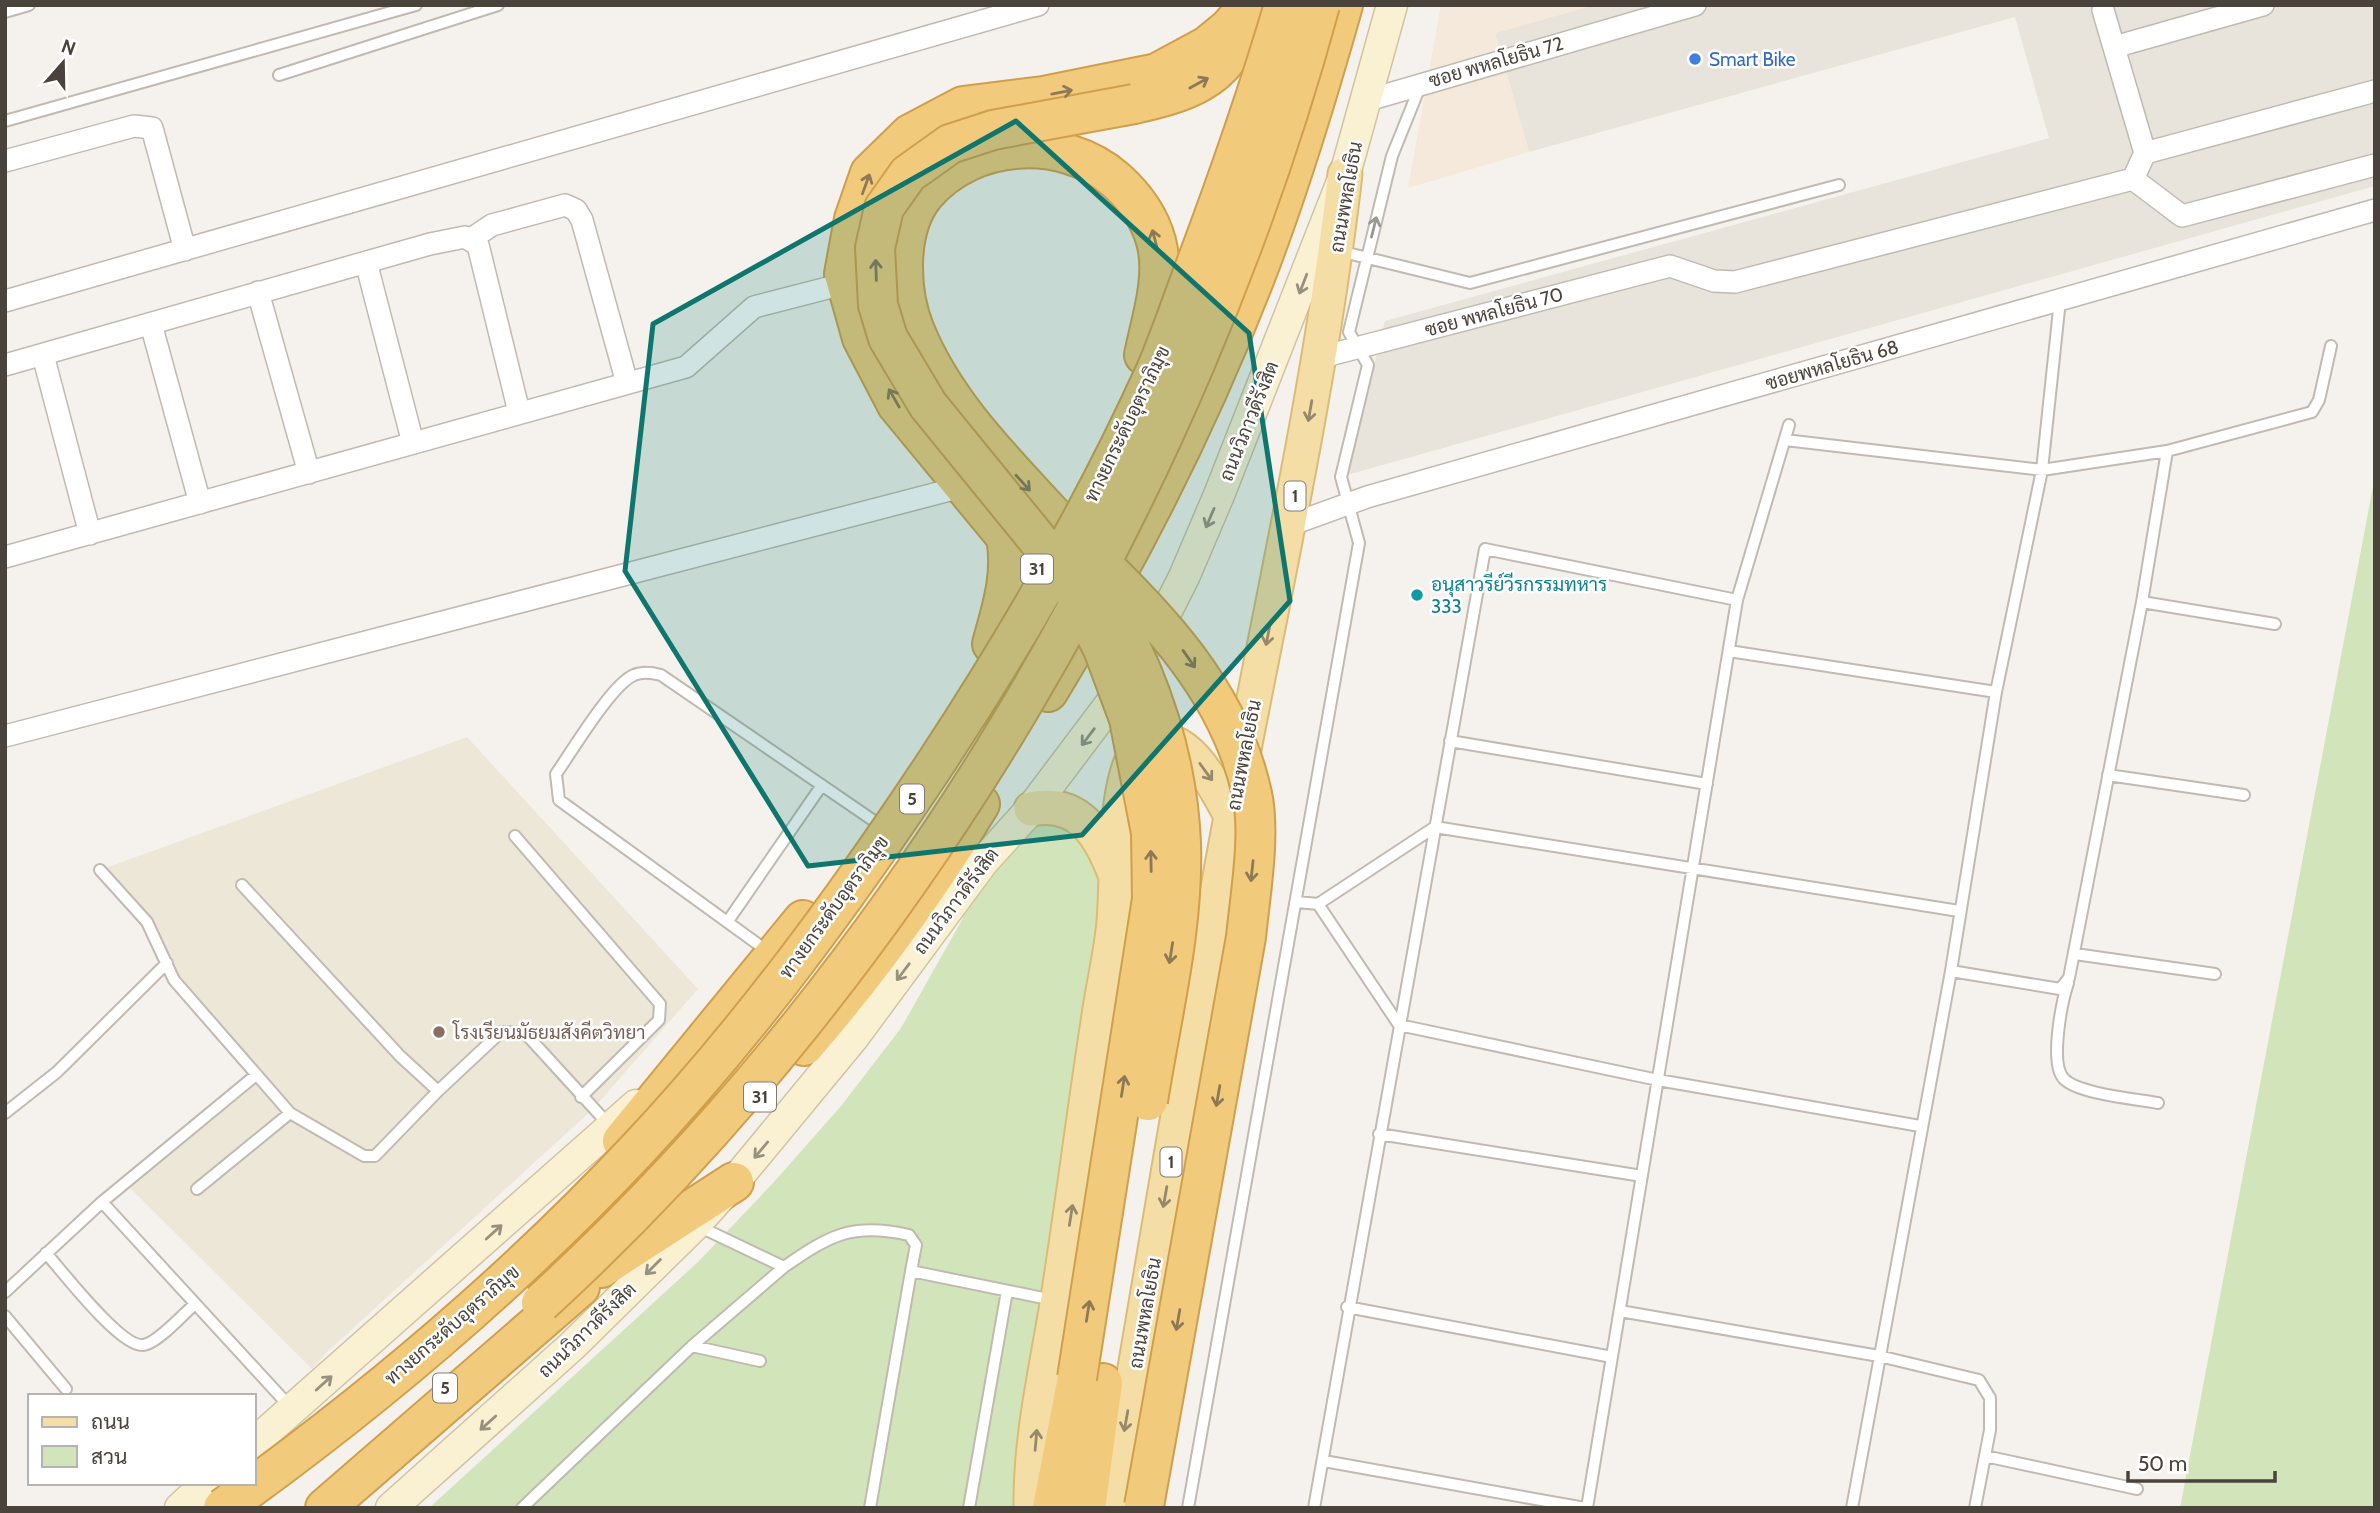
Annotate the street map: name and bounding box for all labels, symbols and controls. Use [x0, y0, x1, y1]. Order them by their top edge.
north arrow [28, 28, 98, 98]
street label: ซอย พหลโยธิน 72 [1426, 31, 1566, 92]
text: N [58, 34, 79, 61]
place label: Smart Bike [1709, 48, 1796, 71]
marker: Smart Bike [1687, 51, 1703, 67]
one-way arrow [1188, 76, 1208, 90]
one-way arrow [1050, 84, 1073, 98]
street label: ถนนพหลโยธิน [1324, 139, 1367, 254]
one-way arrow [860, 173, 873, 195]
one-way arrow [1368, 216, 1381, 239]
one-way arrow [1148, 230, 1161, 252]
one-way arrow [870, 258, 883, 281]
one-way arrow [1295, 272, 1308, 294]
street label: ซอย พหลโยธิน 70 [1422, 282, 1566, 342]
street label: ซอยพหลโยธิน 68 [1762, 334, 1901, 395]
street label: ทางยกระดับอุตราภิมุข [1079, 342, 1176, 506]
street label: ถนนวิภาวดีรังสิต [1214, 357, 1283, 484]
one-way arrow [887, 389, 901, 409]
one-way arrow [1302, 399, 1316, 422]
one-way arrow [1015, 474, 1032, 491]
road number: 1 [1284, 482, 1306, 510]
one-way arrow [1202, 506, 1215, 528]
road number: 31 [1021, 554, 1053, 584]
place label: อนุสาวรีย์วีรกรรมทหาร 333 [1431, 572, 1607, 618]
marker: อนุสาวรีย์วีรกรรมทหาร 333 [1409, 587, 1425, 603]
one-way arrow [1261, 623, 1274, 646]
one-way arrow [1182, 649, 1196, 668]
street label: ถนนพหลโยธิน [1221, 697, 1266, 812]
one-way arrow [1080, 727, 1095, 746]
one-way arrow [1198, 762, 1213, 781]
road number: 5 [900, 784, 924, 814]
street label: ทางยกระดับอุตราภิมุข [775, 831, 894, 983]
street label: ถนนวิภาวดีรังสิต [908, 843, 1003, 959]
one-way arrow [1145, 850, 1158, 873]
one-way arrow [1246, 859, 1259, 882]
one-way arrow [1164, 941, 1177, 964]
one-way arrow [896, 962, 910, 981]
place label: โรงเรียนมัธยมสังคีตวิทยา [452, 1020, 646, 1044]
marker: โรงเรียนมัธยมสังคีตวิทยา [431, 1024, 447, 1040]
one-way arrow [1117, 1075, 1130, 1098]
road number: 31 [744, 1082, 776, 1112]
one-way arrow [1211, 1084, 1224, 1107]
one-way arrow [753, 1141, 769, 1159]
road number: 1 [1160, 1148, 1182, 1176]
one-way arrow [1158, 1185, 1171, 1208]
one-way arrow [1065, 1204, 1078, 1227]
one-way arrow [485, 1224, 503, 1240]
street label: ถนนพหลโยธิน [1123, 1255, 1166, 1370]
one-way arrow [645, 1258, 662, 1275]
street label: ทางยกระดับอุตราภิมุข [380, 1260, 525, 1390]
street label: ถนนวิภาวดีรังสิต [533, 1277, 641, 1382]
one-way arrow [1081, 1300, 1094, 1323]
one-way arrow [1171, 1308, 1184, 1331]
road number: 5 [433, 1373, 457, 1402]
one-way arrow [315, 1375, 333, 1391]
legend [28, 1394, 256, 1485]
text: ถนน [91, 1409, 130, 1434]
one-way arrow [1119, 1409, 1132, 1432]
one-way arrow [479, 1415, 497, 1431]
one-way arrow [1030, 1429, 1043, 1452]
scale bar [2128, 1440, 2275, 1484]
text: สวน [91, 1444, 127, 1469]
text: 50 m [2138, 1451, 2187, 1476]

